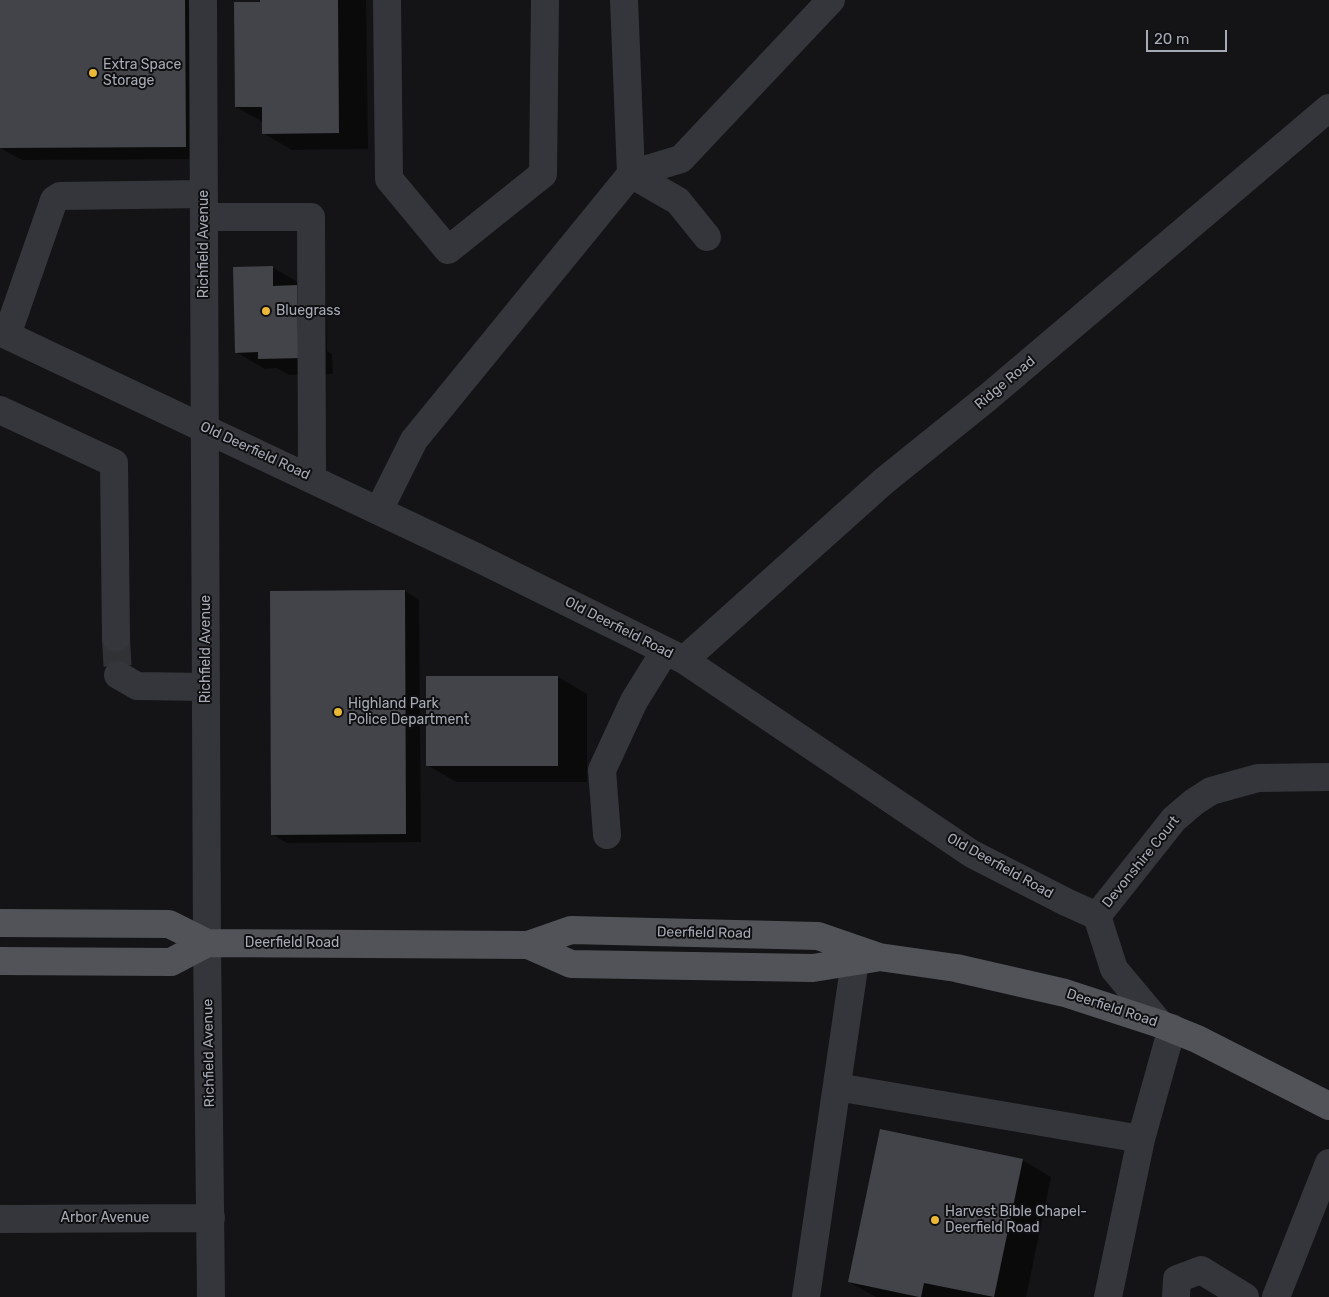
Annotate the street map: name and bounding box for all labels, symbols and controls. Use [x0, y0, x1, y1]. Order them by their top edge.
scale bar [1149, 20, 1230, 52]
text: 20 m [1154, 30, 1189, 48]
place label: Extra Space Storage [103, 57, 181, 90]
marker: Extra Space Storage [87, 67, 99, 79]
street label: Richfield Avenue [196, 190, 212, 298]
place label: Bluegrass [276, 303, 341, 319]
marker: Bluegrass [260, 305, 272, 317]
street label: Ridge Road [971, 353, 1039, 413]
street label: Old Deerfield Road [197, 418, 313, 484]
street label: Old Deerfield Road [562, 593, 676, 663]
street label: Richfield Avenue [198, 595, 214, 703]
place label: Highland Park Police Department [348, 696, 469, 729]
marker: Highland Park Police Department [332, 706, 344, 718]
street label: Devonshire Court [1099, 813, 1183, 911]
street label: Old Deerfield Road [944, 830, 1056, 902]
street label: Deerfield Road [657, 924, 751, 942]
street label: Deerfield Road [245, 935, 339, 951]
street label: Deerfield Road [1064, 985, 1160, 1031]
street label: Richfield Avenue [200, 999, 218, 1107]
place label: Harvest Bible Chapel- Deerfield Road [945, 1204, 1087, 1236]
street label: Arbor Avenue [61, 1210, 149, 1226]
marker: Harvest Bible Chapel- Deerfield Road [929, 1214, 941, 1226]

